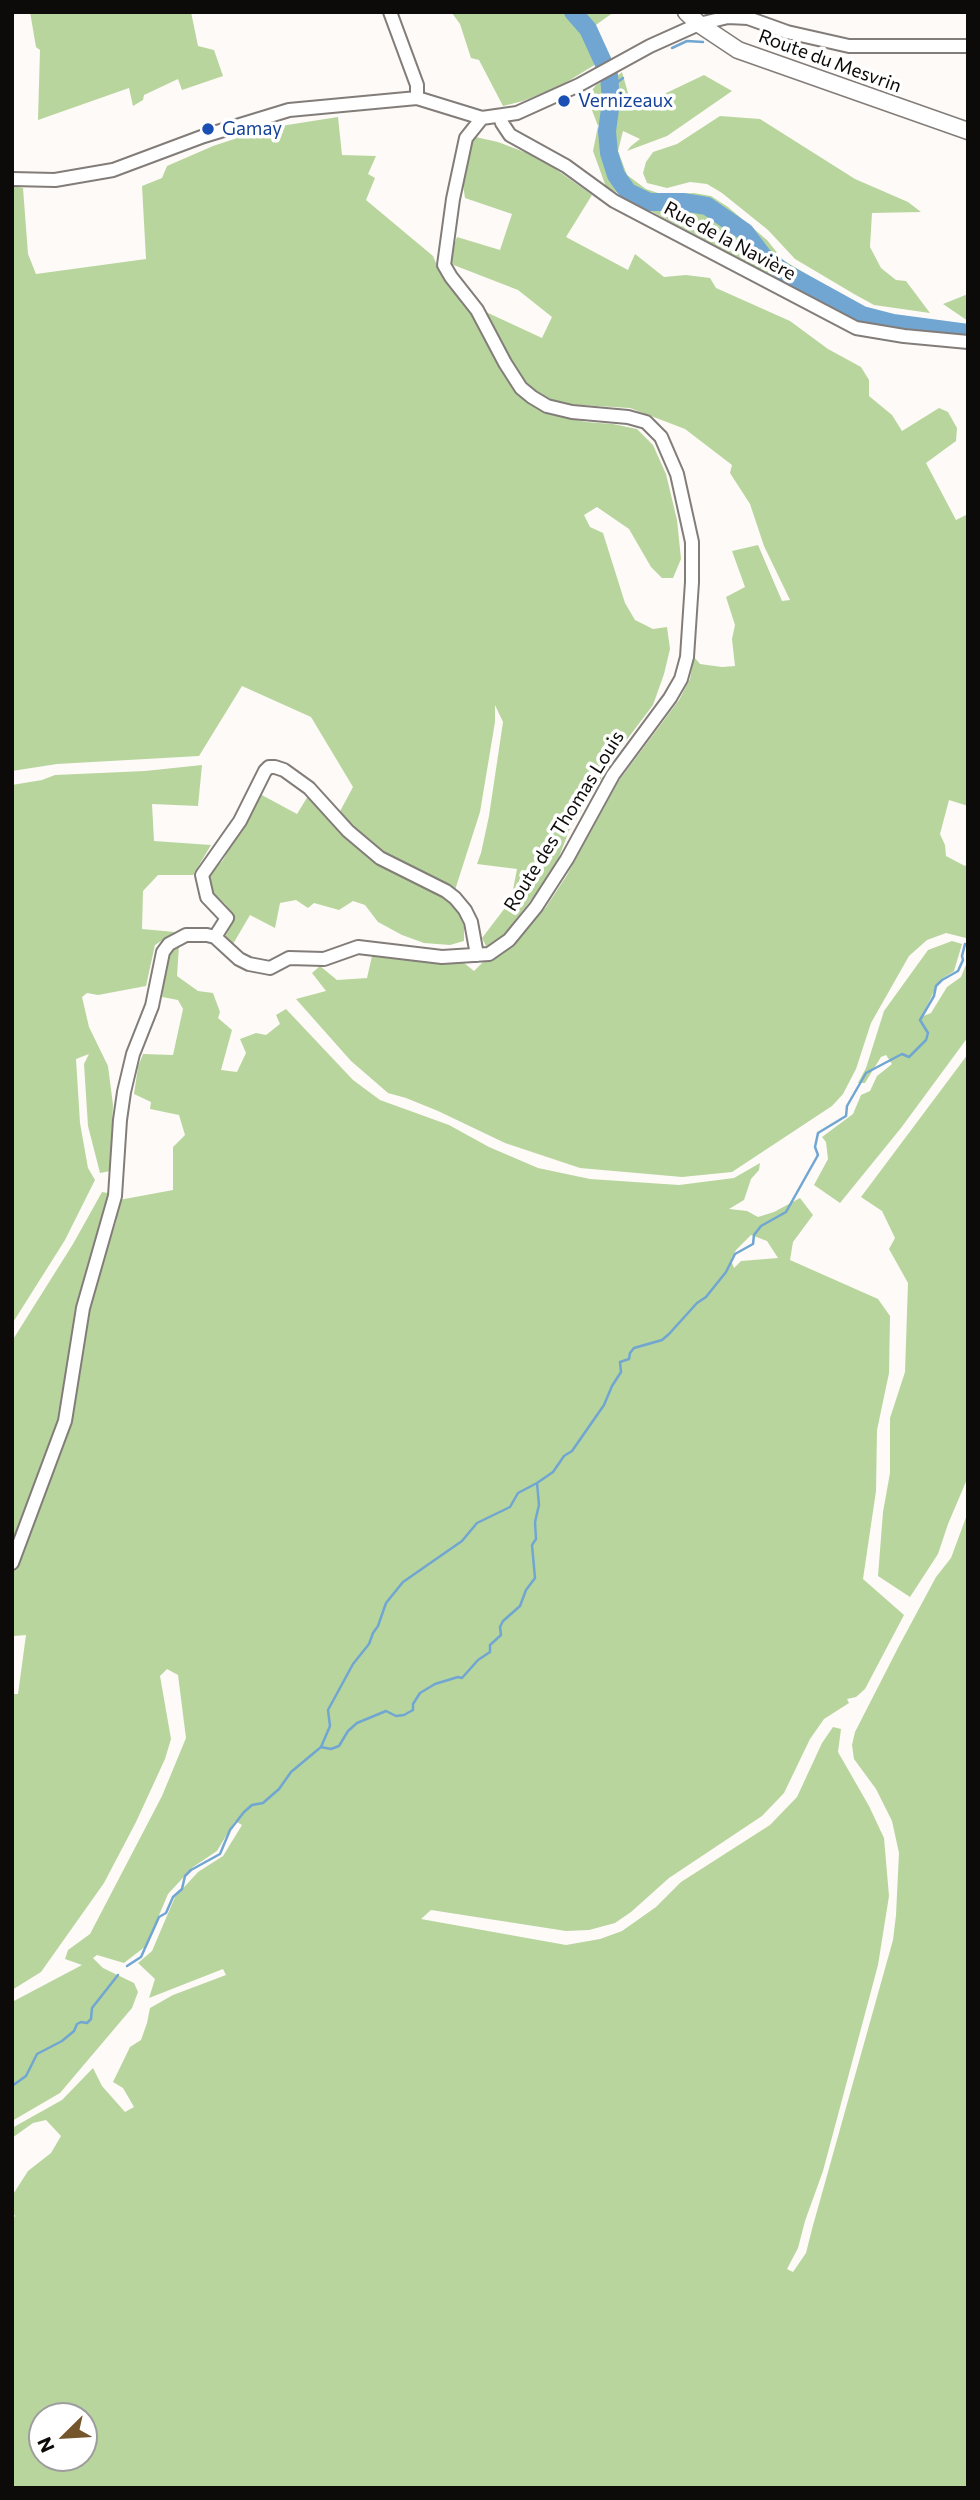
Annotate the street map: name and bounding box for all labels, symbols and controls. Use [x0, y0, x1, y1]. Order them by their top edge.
street label: Route du Mesvrin [755, 25, 905, 97]
place label: Vernizeaux [578, 90, 673, 112]
marker: Vernizeaux [556, 93, 572, 109]
place label: Gamay [222, 118, 282, 140]
marker: Gamay [200, 121, 216, 137]
street label: Rue de la Navière [660, 197, 800, 285]
street label: Route des Thomas Louis [499, 727, 629, 915]
north arrow [28, 2402, 98, 2472]
text: N [32, 2434, 59, 2456]

